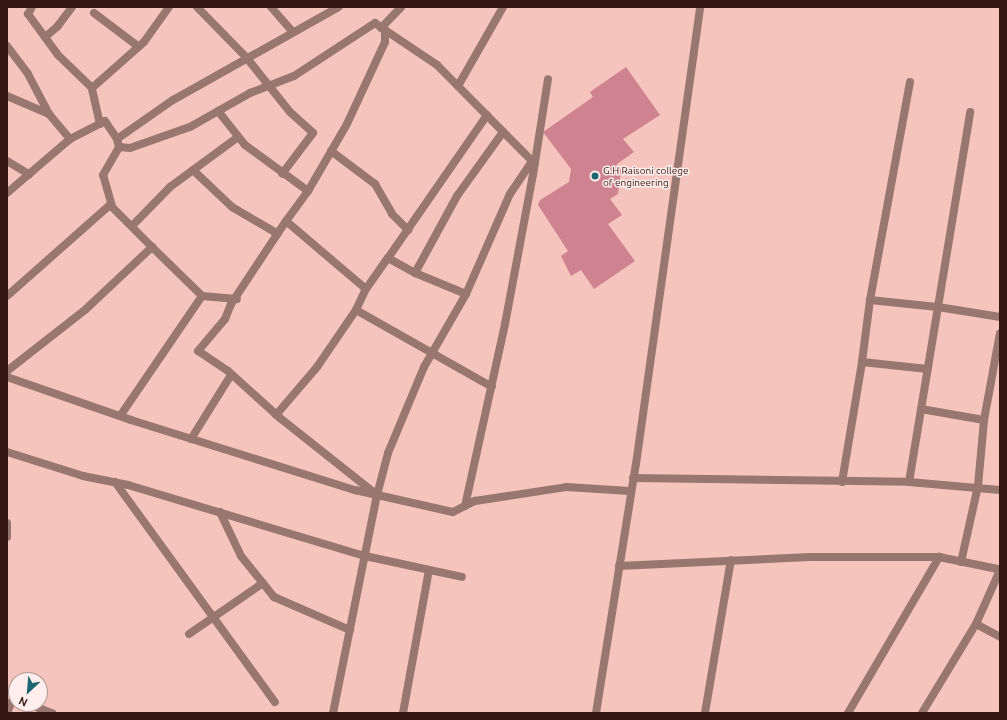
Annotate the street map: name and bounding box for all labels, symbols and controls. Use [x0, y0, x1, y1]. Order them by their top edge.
place label: G.H Raisoni college of engineering [603, 164, 688, 188]
marker: G.H Raisoni college of engineering [590, 171, 600, 181]
north arrow [8, 672, 48, 712]
text: N [17, 695, 30, 709]

